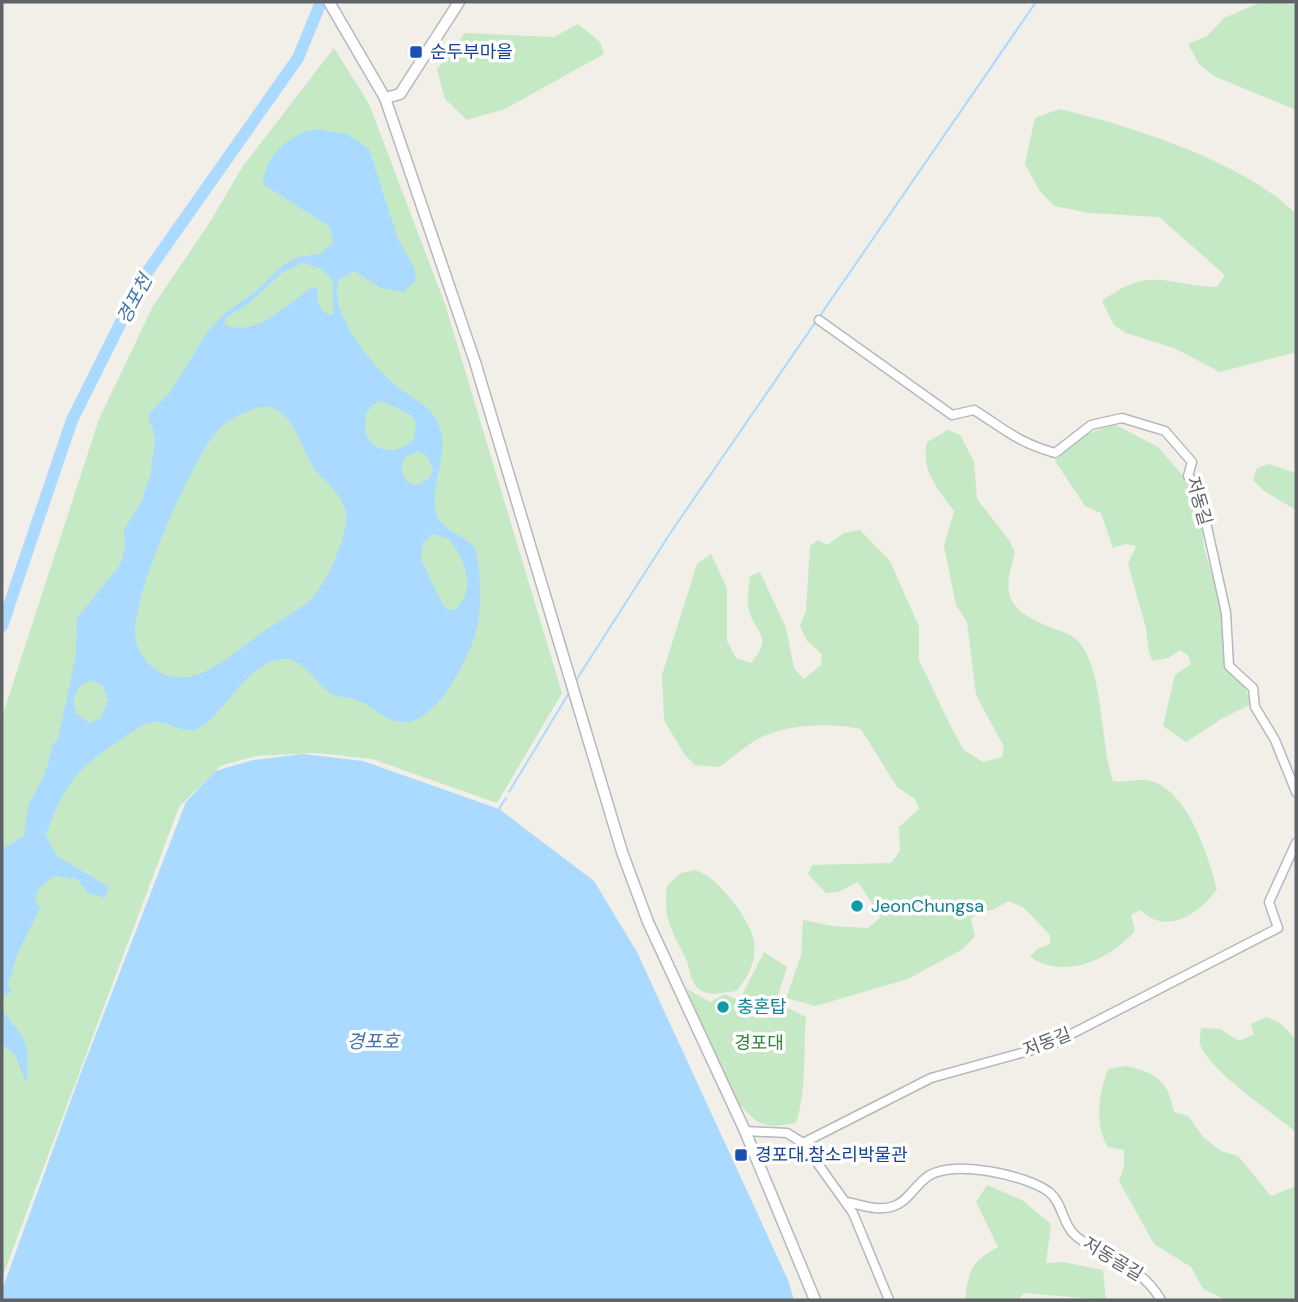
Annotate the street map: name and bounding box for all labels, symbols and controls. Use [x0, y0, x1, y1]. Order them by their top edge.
place label: 순두부마을 [430, 40, 513, 64]
marker: 순두부마을 [408, 44, 424, 60]
water label: 경포천 [111, 269, 158, 328]
street label: 저동길 [1181, 474, 1217, 528]
place label: JeonChungsa [871, 894, 984, 918]
marker: JeonChungsa [849, 898, 865, 914]
place label: 충혼탑 [737, 995, 787, 1019]
marker: 충혼탑 [715, 999, 731, 1015]
street label: 저동길 [1020, 1022, 1074, 1062]
water label: 경포호 [347, 1029, 401, 1054]
park label: 경포대 [734, 1031, 784, 1055]
place label: 경포대.참소리박물관 [755, 1143, 908, 1167]
marker: 경포대.참소리박물관 [733, 1147, 749, 1163]
street label: 저동골길 [1078, 1232, 1148, 1286]

